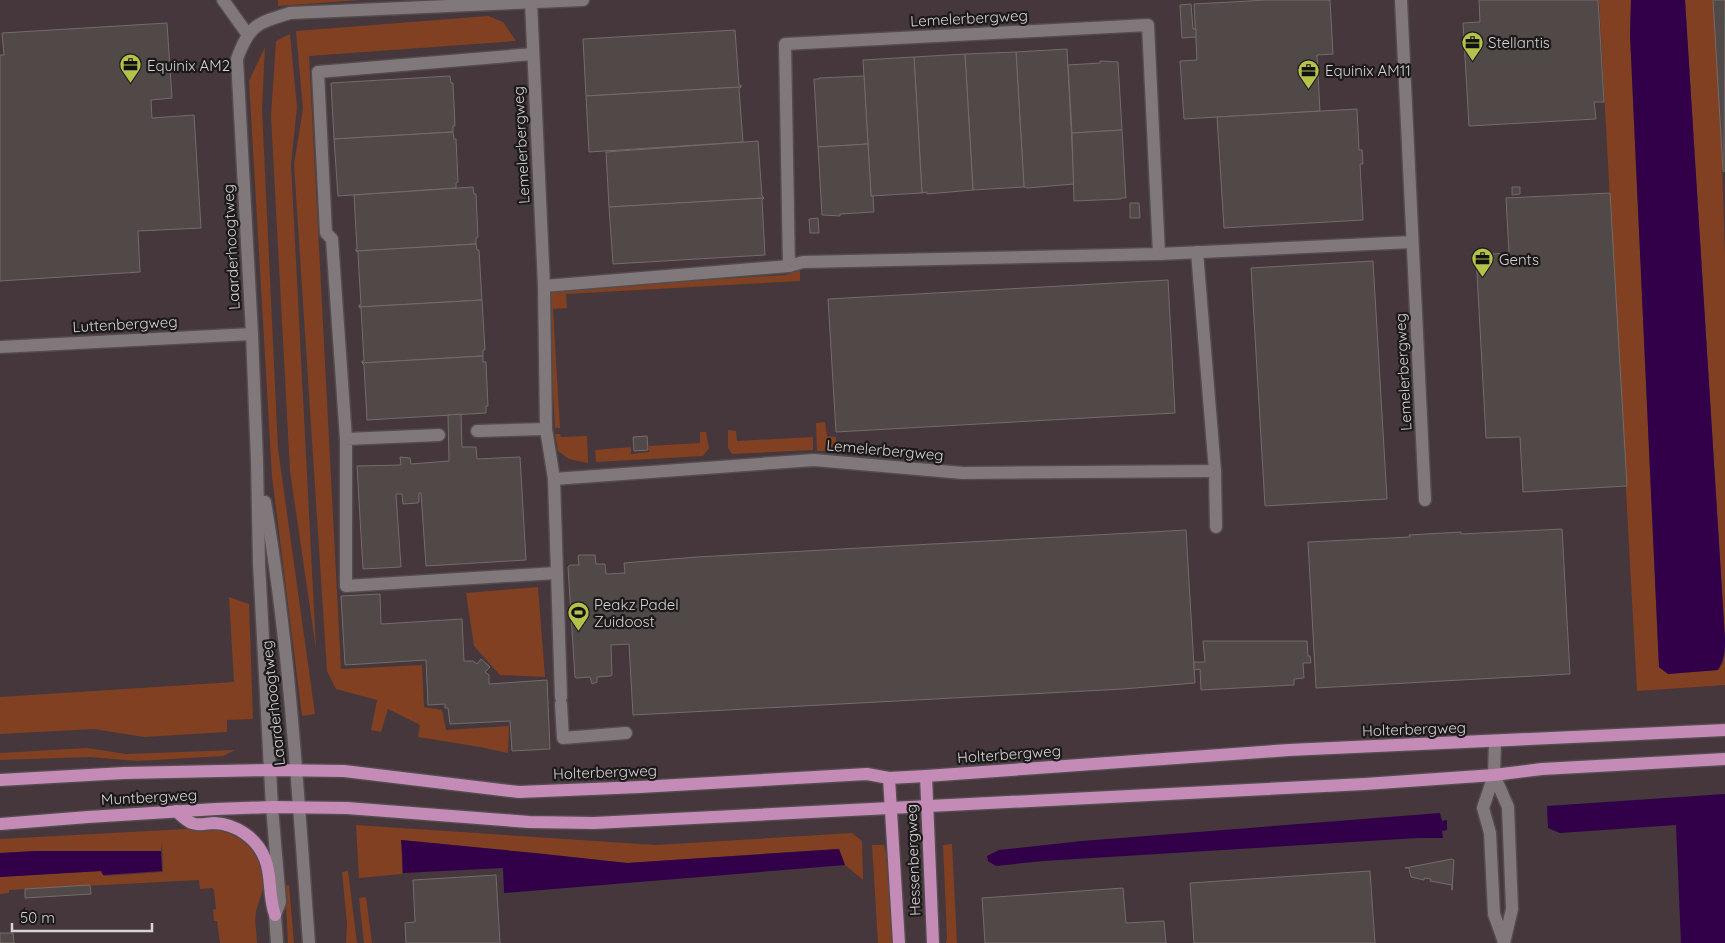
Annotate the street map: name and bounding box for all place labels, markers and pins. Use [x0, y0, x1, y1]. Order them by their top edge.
office icon: Stellantis [1460, 30, 1484, 61]
place label: Stellantis [1488, 33, 1550, 52]
office icon: Equinix AM2 [119, 53, 143, 84]
place label: Equinix AM2 [147, 56, 230, 75]
office icon: Equinix AM11 [1297, 58, 1321, 89]
place label: Equinix AM11 [1325, 61, 1411, 80]
office icon: Gents [1471, 247, 1495, 278]
place label: Gents [1499, 250, 1539, 269]
place label: Peakz Padel Zuidoost [594, 595, 679, 631]
sports icon: Peakz Padel Zuidoost [566, 601, 590, 632]

